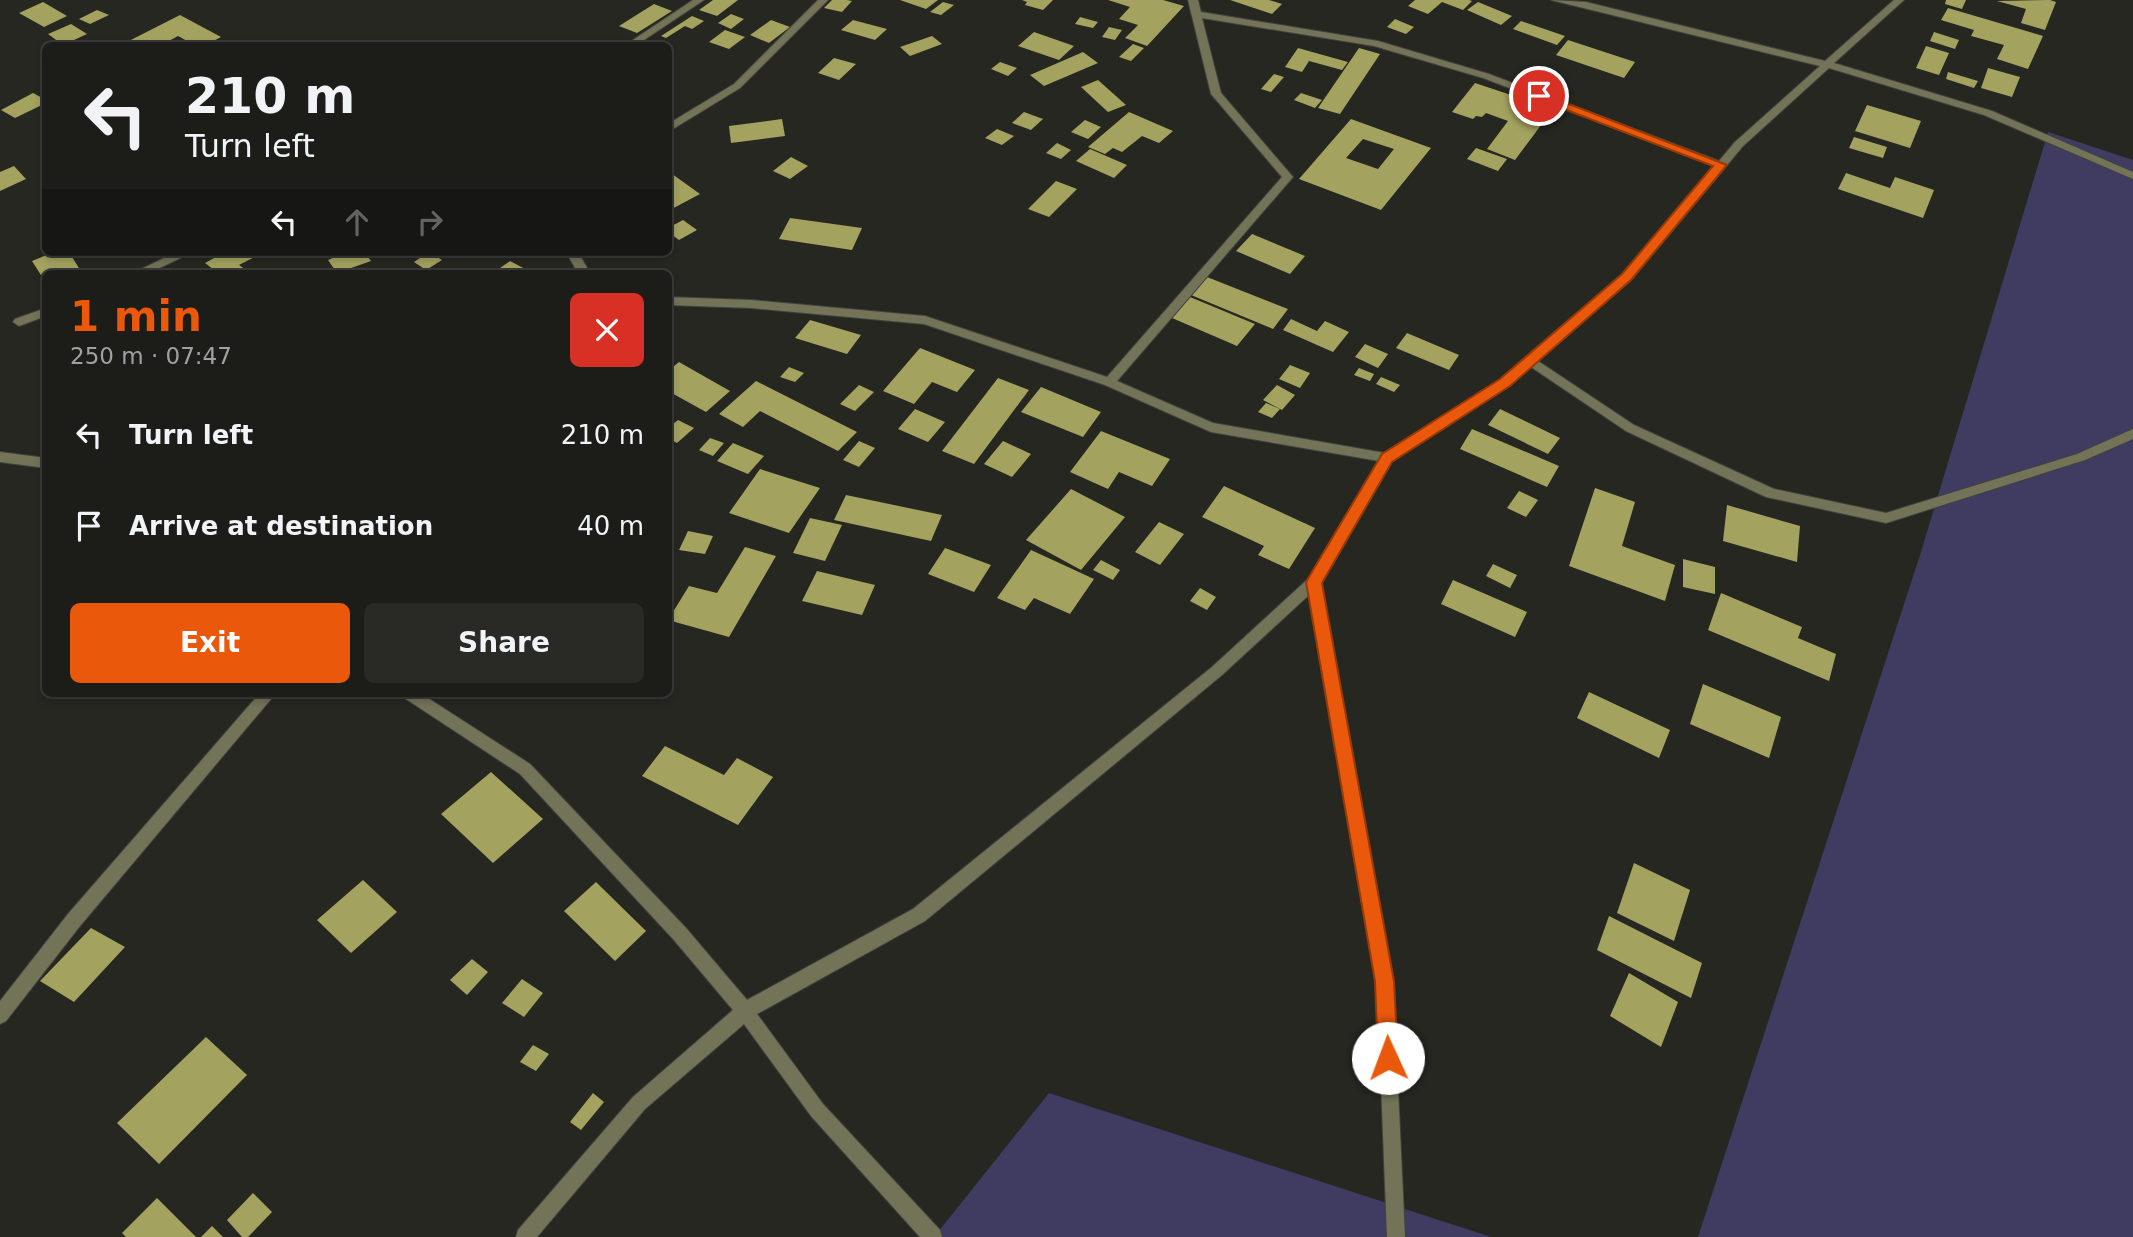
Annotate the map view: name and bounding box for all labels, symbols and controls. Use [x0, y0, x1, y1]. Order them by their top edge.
pin [1509, 66, 1569, 126]
text: 210 m [185, 68, 355, 125]
icon: left [70, 70, 161, 161]
icon: arrive [1520, 77, 1558, 115]
text: Turn left [185, 127, 315, 165]
icon: left [265, 203, 303, 241]
icon: ahead [338, 203, 376, 241]
icon: right [411, 203, 449, 241]
text: 1 min [70, 292, 202, 341]
button: close [570, 293, 644, 367]
text: 250 m · 07:47 [70, 343, 232, 369]
icon: left [70, 416, 108, 454]
text: Turn left [129, 420, 253, 450]
text: 210 m [561, 420, 644, 450]
icon: arrive [70, 507, 108, 545]
text: Arrive at destination [129, 511, 433, 541]
text: 40 m [577, 511, 644, 541]
button: Exit [70, 603, 350, 683]
button: Share [364, 603, 644, 683]
position arrow [1351, 1021, 1425, 1095]

